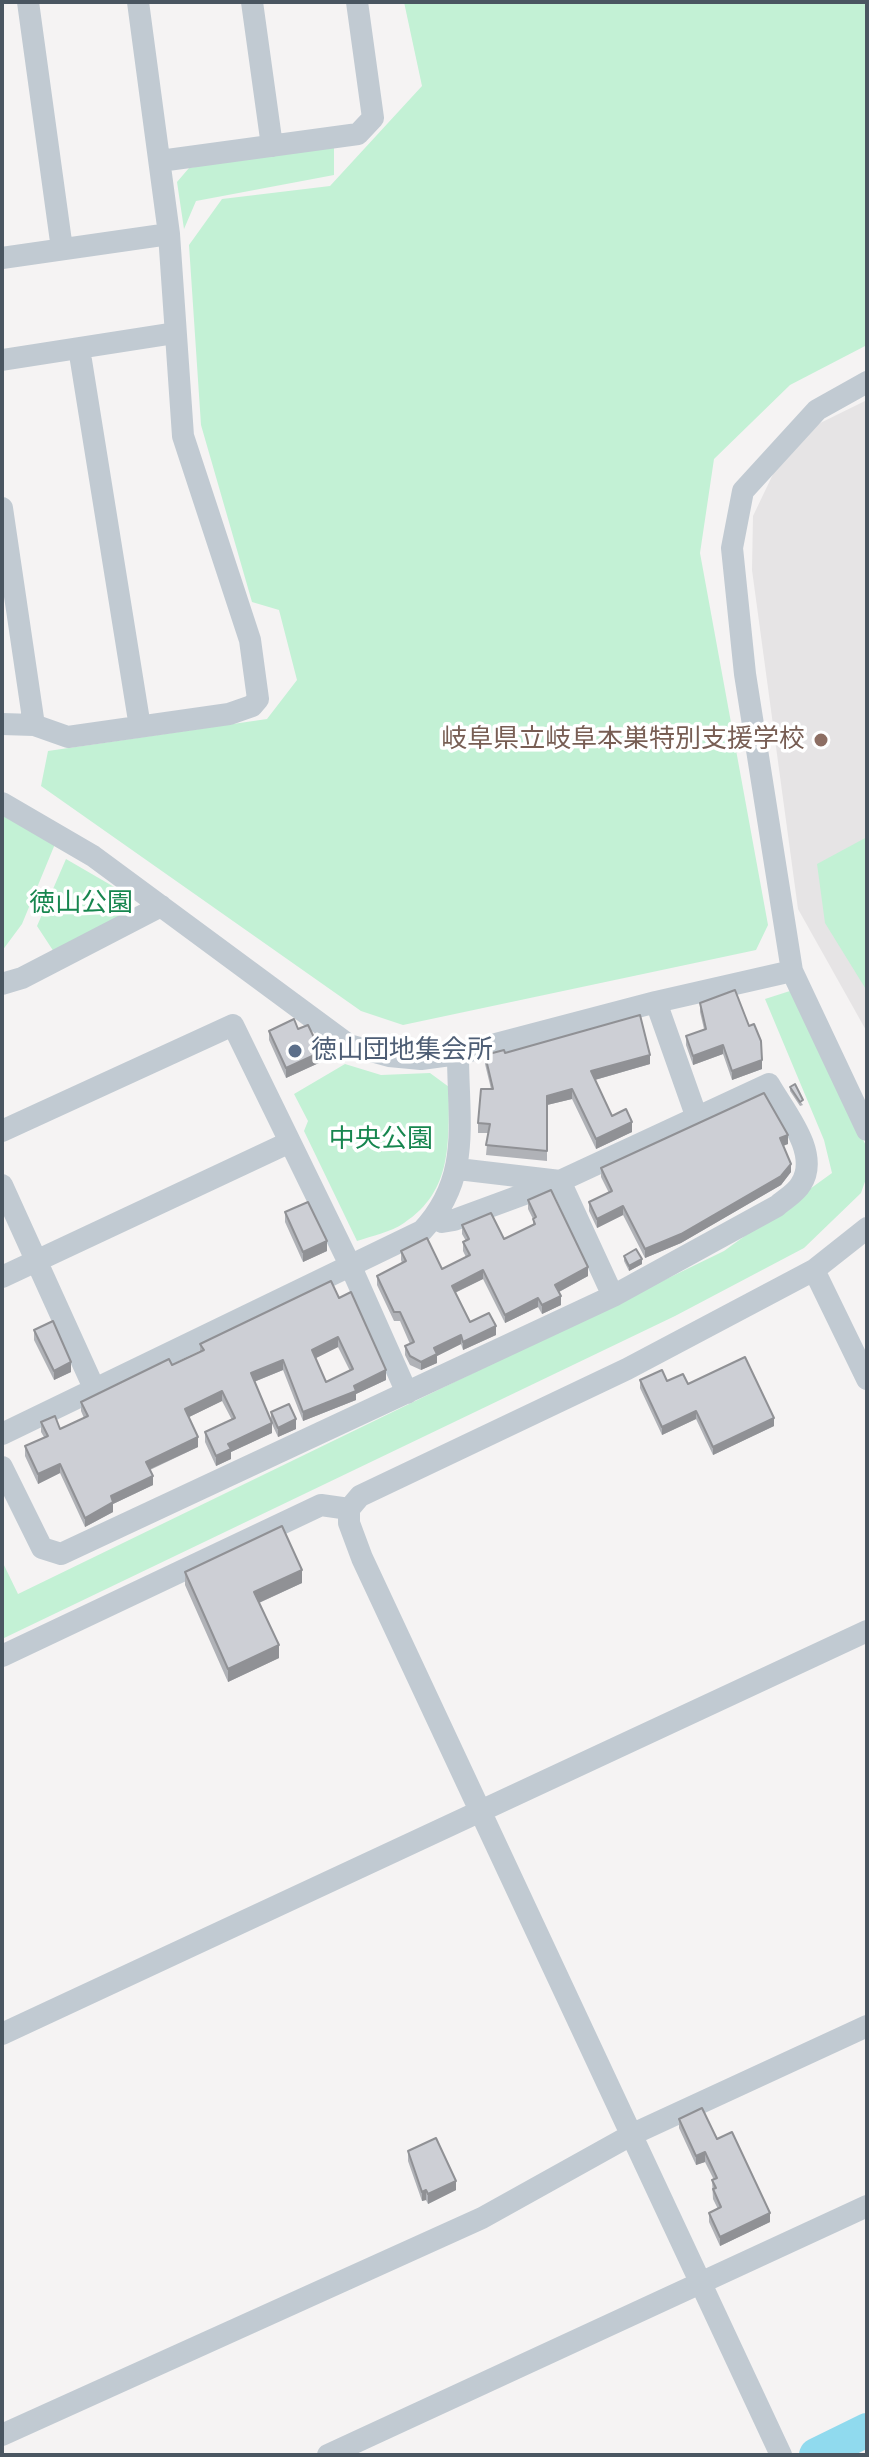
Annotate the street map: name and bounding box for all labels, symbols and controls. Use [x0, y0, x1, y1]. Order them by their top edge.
place label: 岐阜県立岐阜本巣特別支援学校 [441, 724, 805, 756]
marker: 岐阜県立岐阜本巣特別支援学校 [812, 731, 830, 749]
park label: 徳山公園 [29, 888, 133, 920]
place label: 徳山団地集会所 [311, 1035, 493, 1067]
marker: 徳山団地集会所 [286, 1042, 304, 1060]
park label: 中央公園 [329, 1124, 433, 1156]

